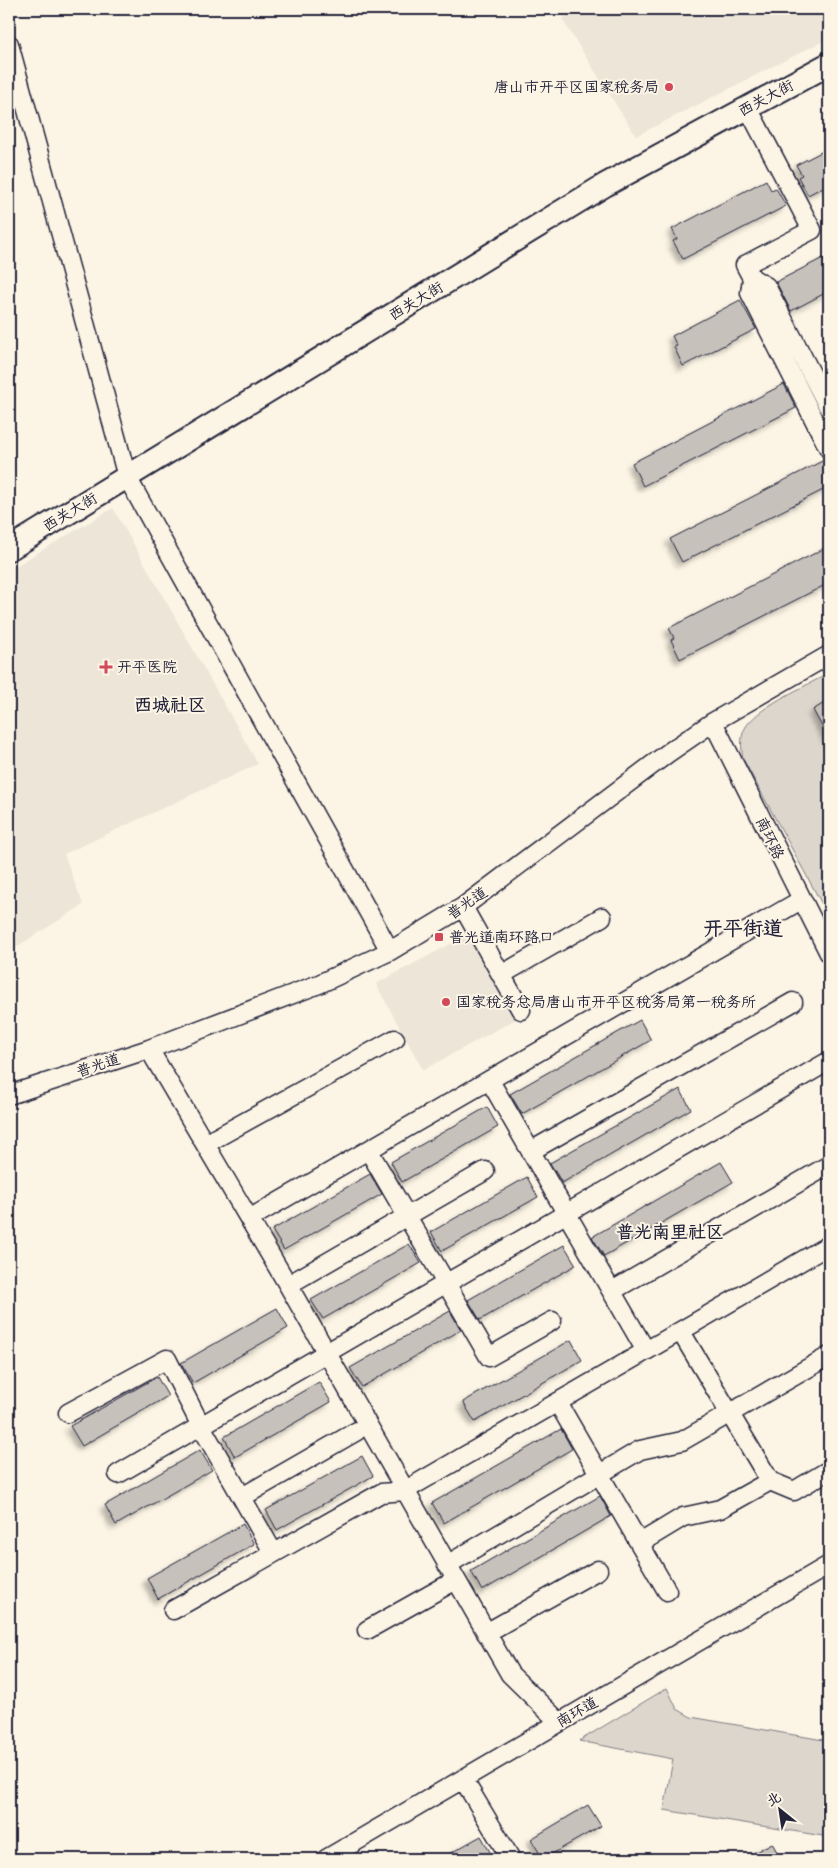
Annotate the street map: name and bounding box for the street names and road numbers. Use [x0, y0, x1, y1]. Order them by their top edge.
street label: 西关大街 [735, 76, 797, 120]
street label: 西关大街 [386, 278, 446, 324]
street label: 西关大街 [40, 489, 100, 535]
street label: 南环路 [752, 814, 788, 862]
street label: 普光道 [443, 883, 491, 923]
street label: 普光道 [74, 1049, 122, 1081]
street label: 南环道 [553, 1693, 601, 1731]

